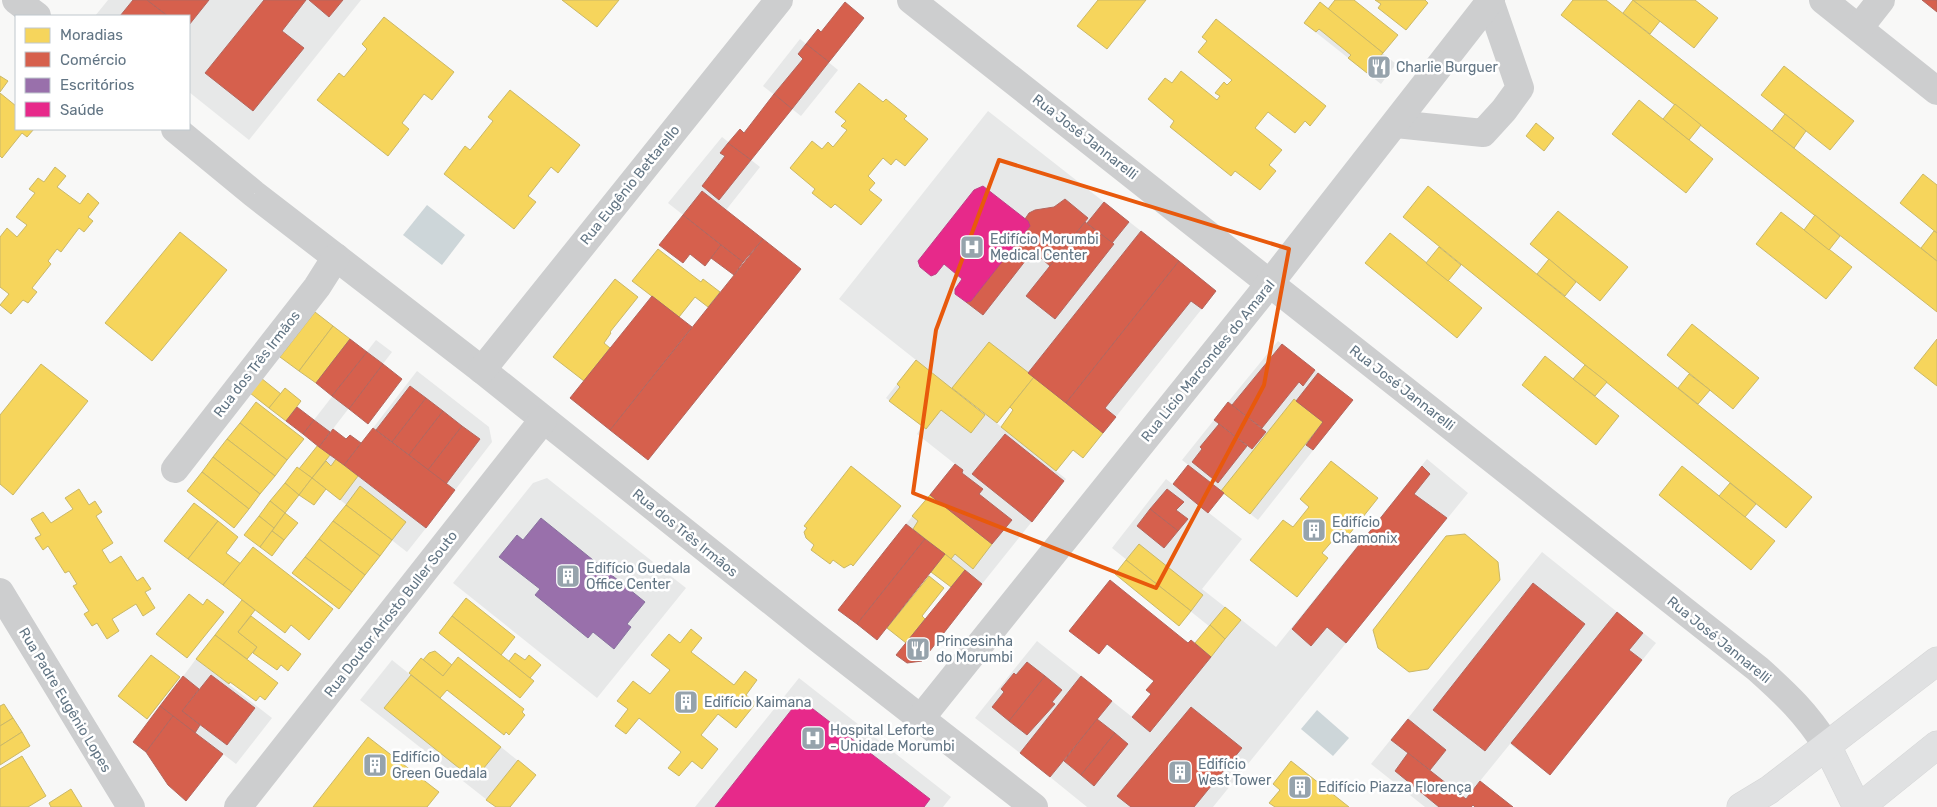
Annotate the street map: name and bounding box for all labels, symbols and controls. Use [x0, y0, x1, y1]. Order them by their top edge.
legend [15, 15, 190, 130]
text: Moradias [60, 26, 123, 44]
text: Comércio [60, 51, 126, 69]
restaurant icon: Charlie Burguer [1366, 54, 1392, 80]
place label: Charlie Burguer [1396, 59, 1499, 76]
text: Escritórios [60, 76, 135, 94]
street label: Rua José Jannarelli [1029, 91, 1141, 183]
text: Saúde [60, 101, 104, 119]
street label: Rua Eugênio Bettarello [577, 122, 683, 248]
place label: Edifício Morumbi Medical Center [990, 231, 1099, 264]
hospital icon: Edifício Morumbi Medical Center [959, 234, 985, 260]
street label: Rua Licio Marcondes do Amaral [1138, 277, 1278, 445]
street label: Rua dos Três Irmãos [210, 307, 304, 421]
street label: Rua José Jannarelli [1346, 342, 1458, 434]
street label: Rua dos Três Irmãos [629, 485, 741, 581]
place label: Edifício Chamonix [1332, 514, 1398, 547]
building icon: Edifício Chamonix [1301, 517, 1327, 543]
street label: Rua Doutor Ariosto Buller Souto [321, 528, 461, 700]
place label: Edifício Guedala Office Center [586, 560, 691, 593]
building icon: Edifício Guedala Office Center [555, 563, 581, 589]
street label: Rua José Jannarelli [1664, 593, 1774, 687]
street label: Rua Padre Eugênio Lopes [15, 625, 115, 775]
place label: Princesinha do Morumbi [936, 633, 1013, 666]
restaurant icon: Princesinha do Morumbi [905, 636, 931, 662]
building icon: Edifício Kaimana [673, 689, 699, 715]
place label: Edifício Kaimana [704, 694, 811, 711]
place label: Hospital Leforte - Unidade Morumbi [830, 722, 955, 755]
hospital icon: Hospital Leforte - Unidade Morumbi [800, 725, 826, 751]
place label: Edifício Green Guedala [392, 749, 487, 782]
building icon: Edifício Green Guedala [362, 752, 388, 778]
place label: Edifício West Tower [1198, 756, 1272, 789]
building icon: Edifício West Tower [1167, 759, 1193, 785]
building icon: Edifício Piazza Florença [1287, 774, 1313, 800]
place label: Edifício Piazza Florença [1318, 779, 1472, 796]

